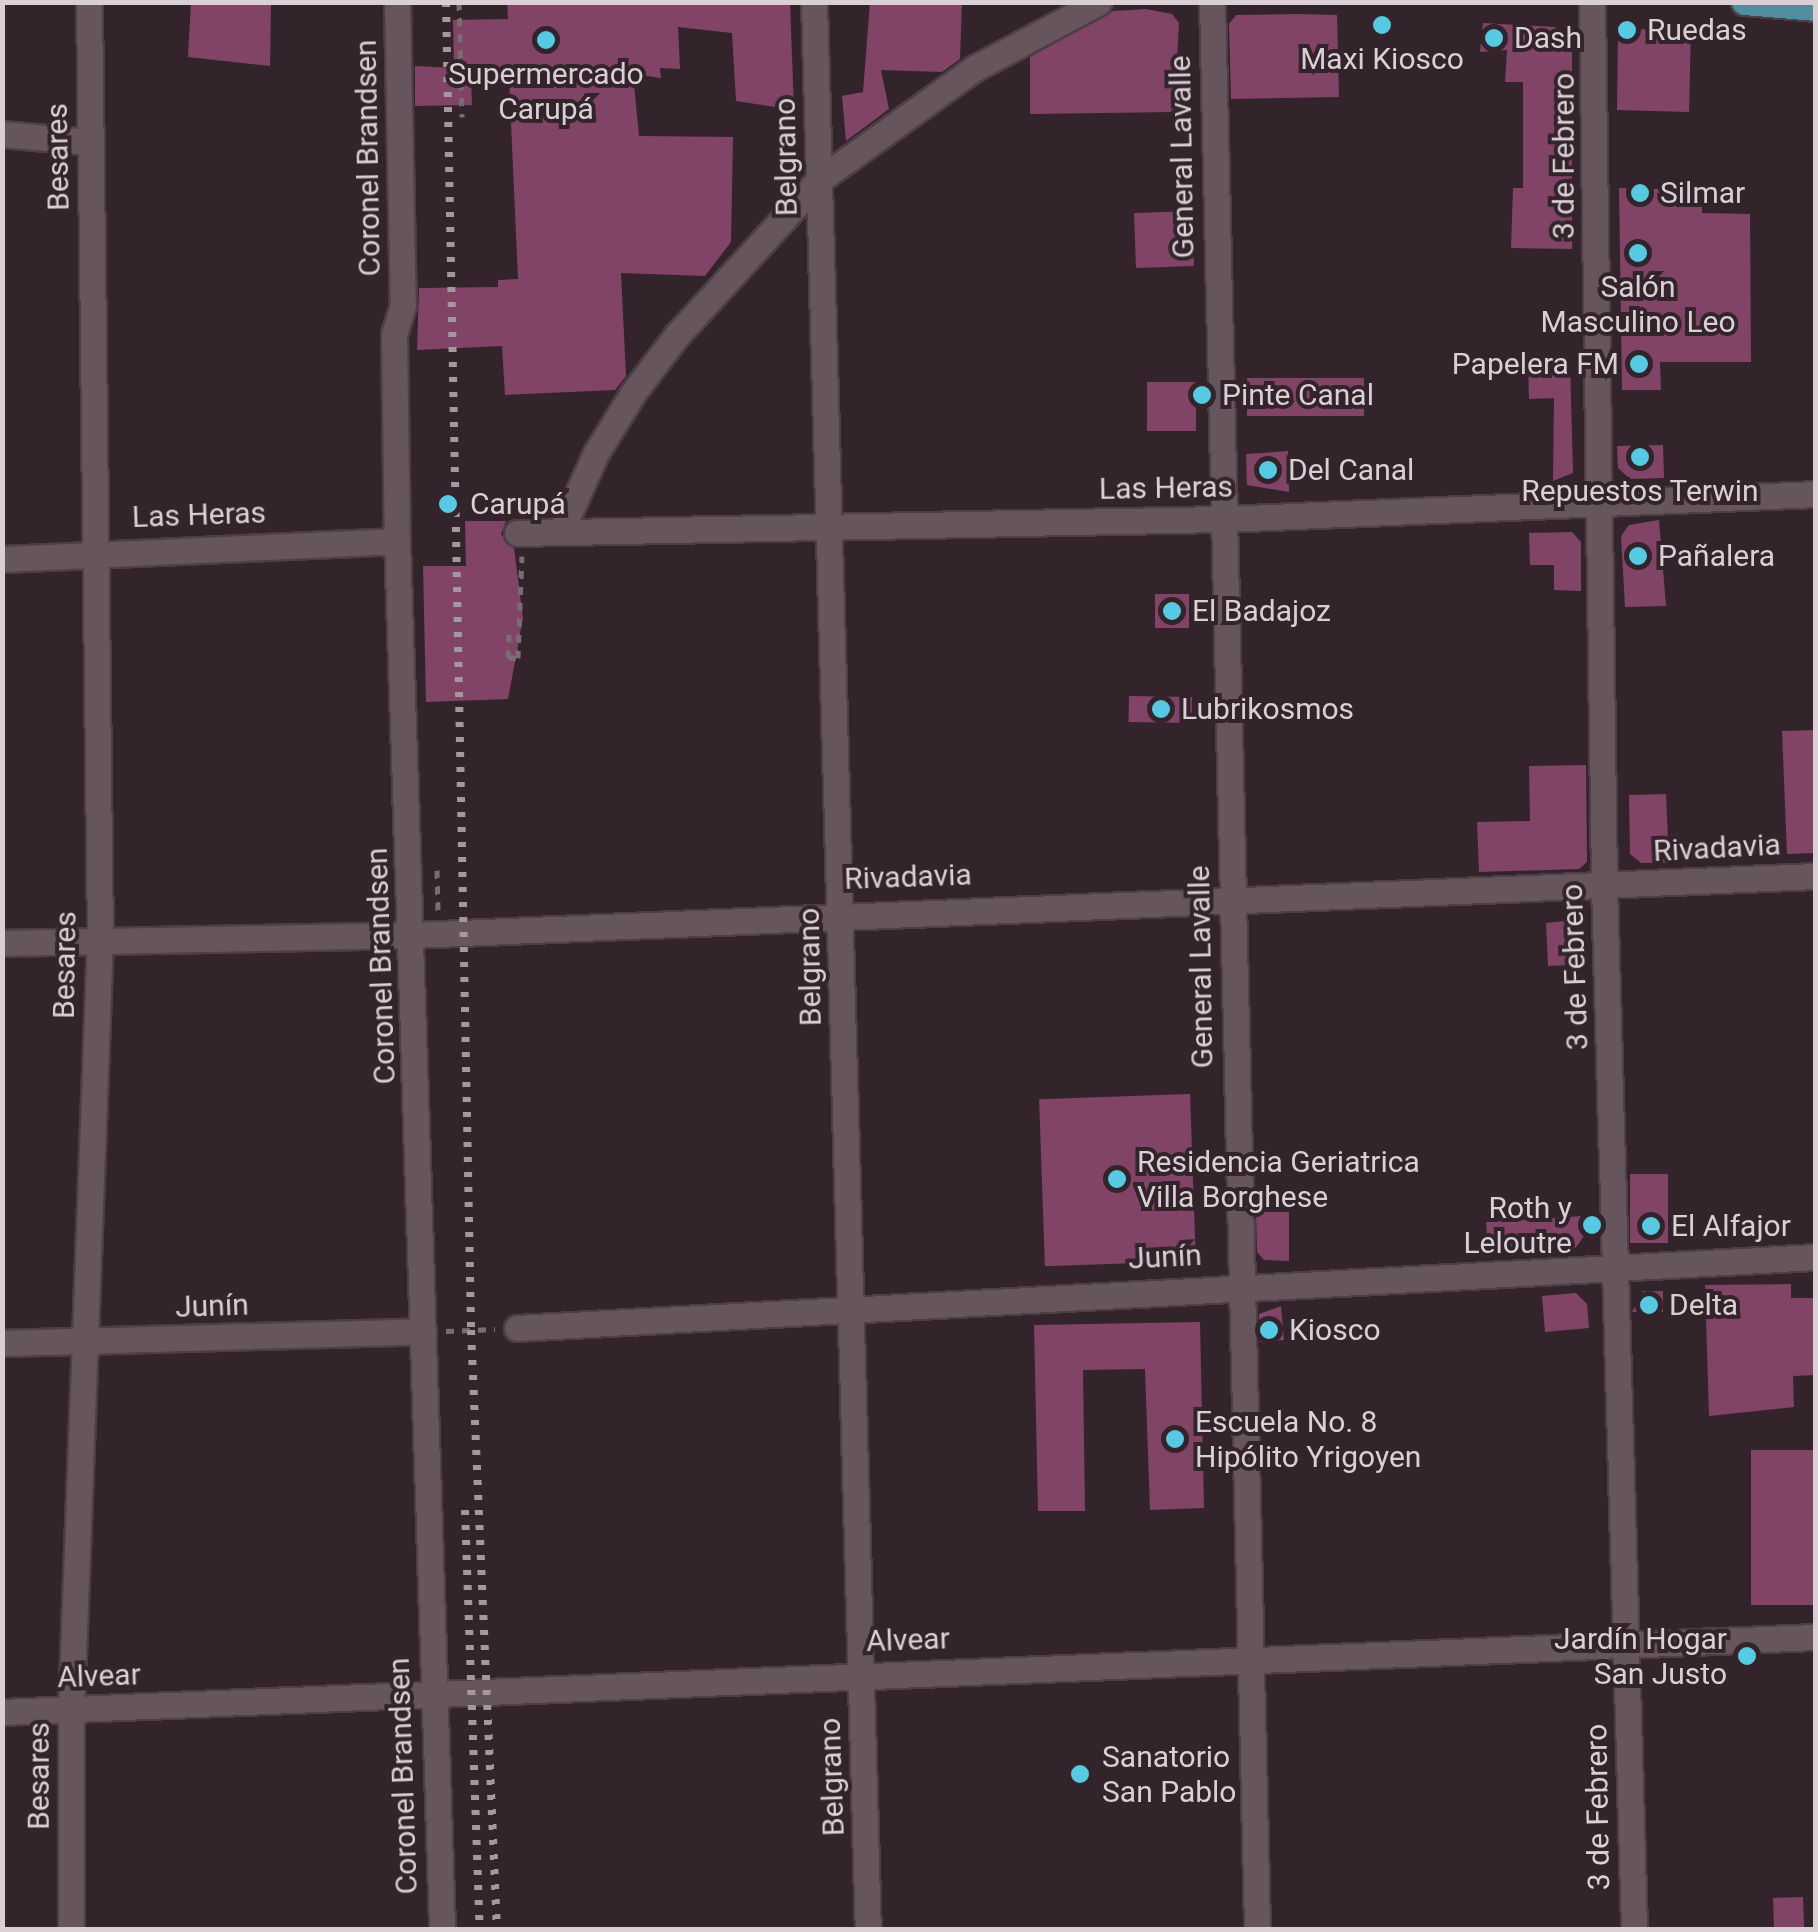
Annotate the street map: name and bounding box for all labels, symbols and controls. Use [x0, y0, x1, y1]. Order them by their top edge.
place label: Ruedas [1647, 12, 1747, 48]
marker: Maxi Kiosco [1371, 14, 1393, 36]
marker: Ruedas [1616, 19, 1638, 41]
place label: Dash [1514, 20, 1582, 56]
marker: Dash [1483, 27, 1505, 49]
marker: Supermercado Carupá [535, 29, 557, 51]
street label: Coronel Brandsen [348, 39, 388, 277]
place label: Maxi Kiosco [1300, 41, 1464, 77]
street label: General Lavalle [1162, 55, 1202, 259]
place label: Supermercado Carupá [448, 56, 644, 126]
street label: 3 de Febrero [1546, 73, 1582, 239]
street label: Belgrano [767, 98, 805, 216]
street label: Besares [39, 103, 77, 211]
place label: Silmar [1660, 175, 1745, 211]
marker: Silmar [1629, 182, 1651, 204]
marker: Salón Masculino Leo [1627, 242, 1649, 264]
place label: Salón Masculino Leo [1540, 269, 1736, 340]
place label: Papelera FM [1452, 346, 1619, 382]
marker: Papelera FM [1628, 353, 1650, 375]
place label: Pinte Canal [1222, 377, 1374, 413]
marker: Pinte Canal [1191, 384, 1213, 406]
marker: Repuestos Terwin [1629, 446, 1651, 468]
place label: Del Canal [1288, 452, 1414, 488]
marker: Del Canal [1257, 459, 1279, 481]
street label: Las Heras [1099, 469, 1233, 507]
place label: Repuestos Terwin [1521, 473, 1759, 509]
place label: Carupá [470, 486, 566, 522]
marker: Carupá [435, 491, 461, 517]
street label: Las Heras [131, 495, 267, 535]
place label: Pañalera [1658, 538, 1775, 574]
marker: Pañalera [1627, 545, 1649, 567]
place label: El Badajoz [1192, 593, 1331, 629]
marker: El Badajoz [1161, 600, 1183, 622]
place label: Lubrikosmos [1181, 691, 1354, 727]
marker: Lubrikosmos [1150, 698, 1172, 720]
street label: Rivadavia [1652, 827, 1782, 869]
street label: Coronel Brandsen [359, 847, 403, 1085]
street label: Rivadavia [844, 857, 972, 897]
street label: General Lavalle [1181, 865, 1221, 1069]
street label: 3 de Febrero [1554, 883, 1596, 1051]
street label: Belgrano [791, 908, 829, 1026]
street label: Besares [46, 911, 84, 1019]
place label: Residencia Geriatrica Villa Borghese [1137, 1144, 1420, 1214]
marker: Residencia Geriatrica Villa Borghese [1106, 1168, 1128, 1190]
place label: Roth y Leloutre [1463, 1190, 1572, 1260]
place label: El Alfajor [1671, 1208, 1791, 1244]
marker: Roth y Leloutre [1581, 1214, 1603, 1236]
marker: El Alfajor [1640, 1215, 1662, 1237]
street label: Junín [1127, 1237, 1203, 1277]
street label: Junín [175, 1287, 249, 1325]
place label: Delta [1669, 1287, 1738, 1323]
marker: Delta [1638, 1294, 1660, 1316]
place label: Kiosco [1289, 1312, 1381, 1348]
marker: Kiosco [1258, 1319, 1280, 1341]
place label: Escuela No. 8 Hipólito Yrigoyen [1195, 1404, 1421, 1474]
marker: Escuela No. 8 Hipólito Yrigoyen [1164, 1428, 1186, 1450]
street label: Alvear [866, 1621, 950, 1659]
place label: Jardín Hogar San Justo [1554, 1621, 1727, 1692]
marker: Jardín Hogar San Justo [1736, 1645, 1758, 1667]
street label: Alvear [57, 1657, 141, 1695]
street label: Coronel Brandsen [381, 1657, 425, 1895]
street label: Belgrano [812, 1717, 852, 1837]
street label: Besares [21, 1722, 57, 1830]
street label: 3 de Febrero [1579, 1724, 1617, 1890]
place label: Sanatorio San Pablo [1102, 1739, 1236, 1810]
marker: Sanatorio San Pablo [1067, 1761, 1093, 1787]

